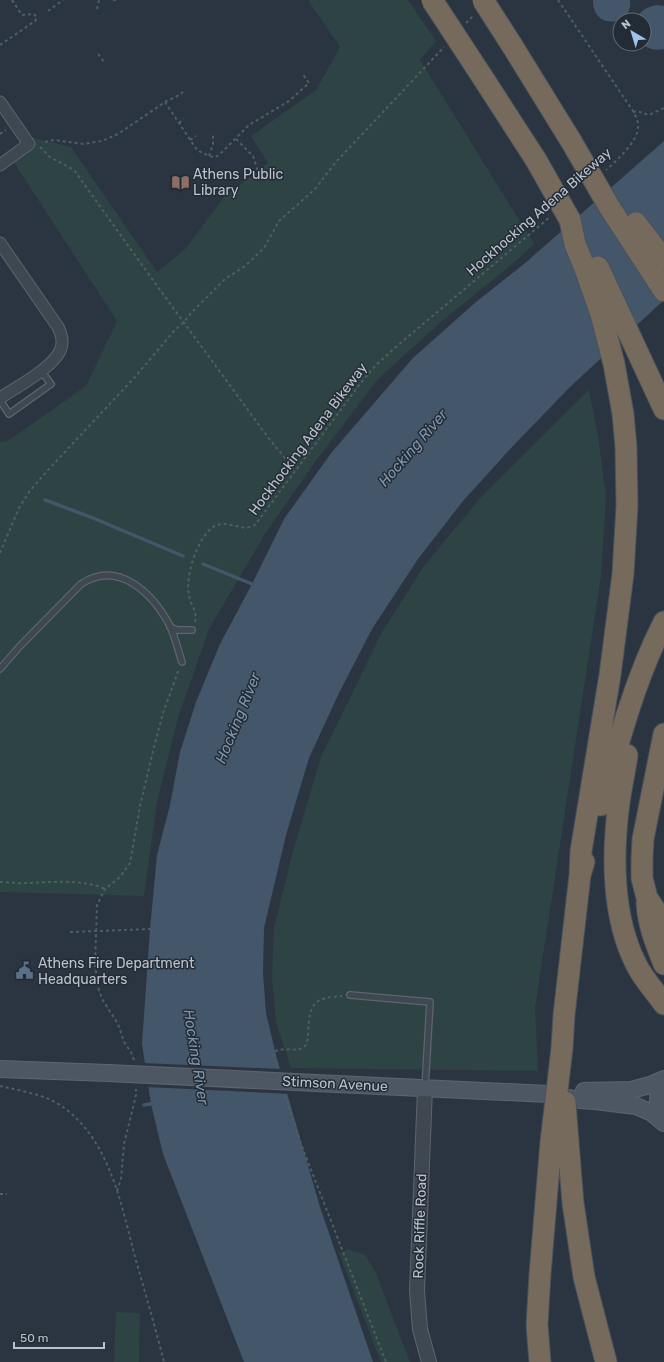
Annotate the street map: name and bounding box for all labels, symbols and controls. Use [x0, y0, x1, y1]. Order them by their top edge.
north arrow [612, 12, 652, 52]
text: N [619, 17, 633, 32]
street label: Hockhocking Adena Bikeway [463, 144, 615, 280]
place label: Athens Public Library [193, 166, 283, 199]
library icon: Athens Public Library [170, 172, 190, 192]
street label: Hockhocking Adena Bikeway [245, 359, 371, 519]
water label: Hocking River [375, 405, 452, 490]
water label: Hocking River [212, 669, 265, 766]
place label: Athens Fire Department Headquarters [38, 955, 195, 988]
public building icon: Athens Fire Department Headquarters [15, 961, 35, 981]
water label: Hocking River [180, 1008, 213, 1107]
street label: Stimson Avenue [282, 1073, 388, 1095]
street label: Rock Riffle Road [410, 1173, 430, 1279]
scale bar [14, 1324, 104, 1350]
text: 50 m [20, 1331, 48, 1345]

